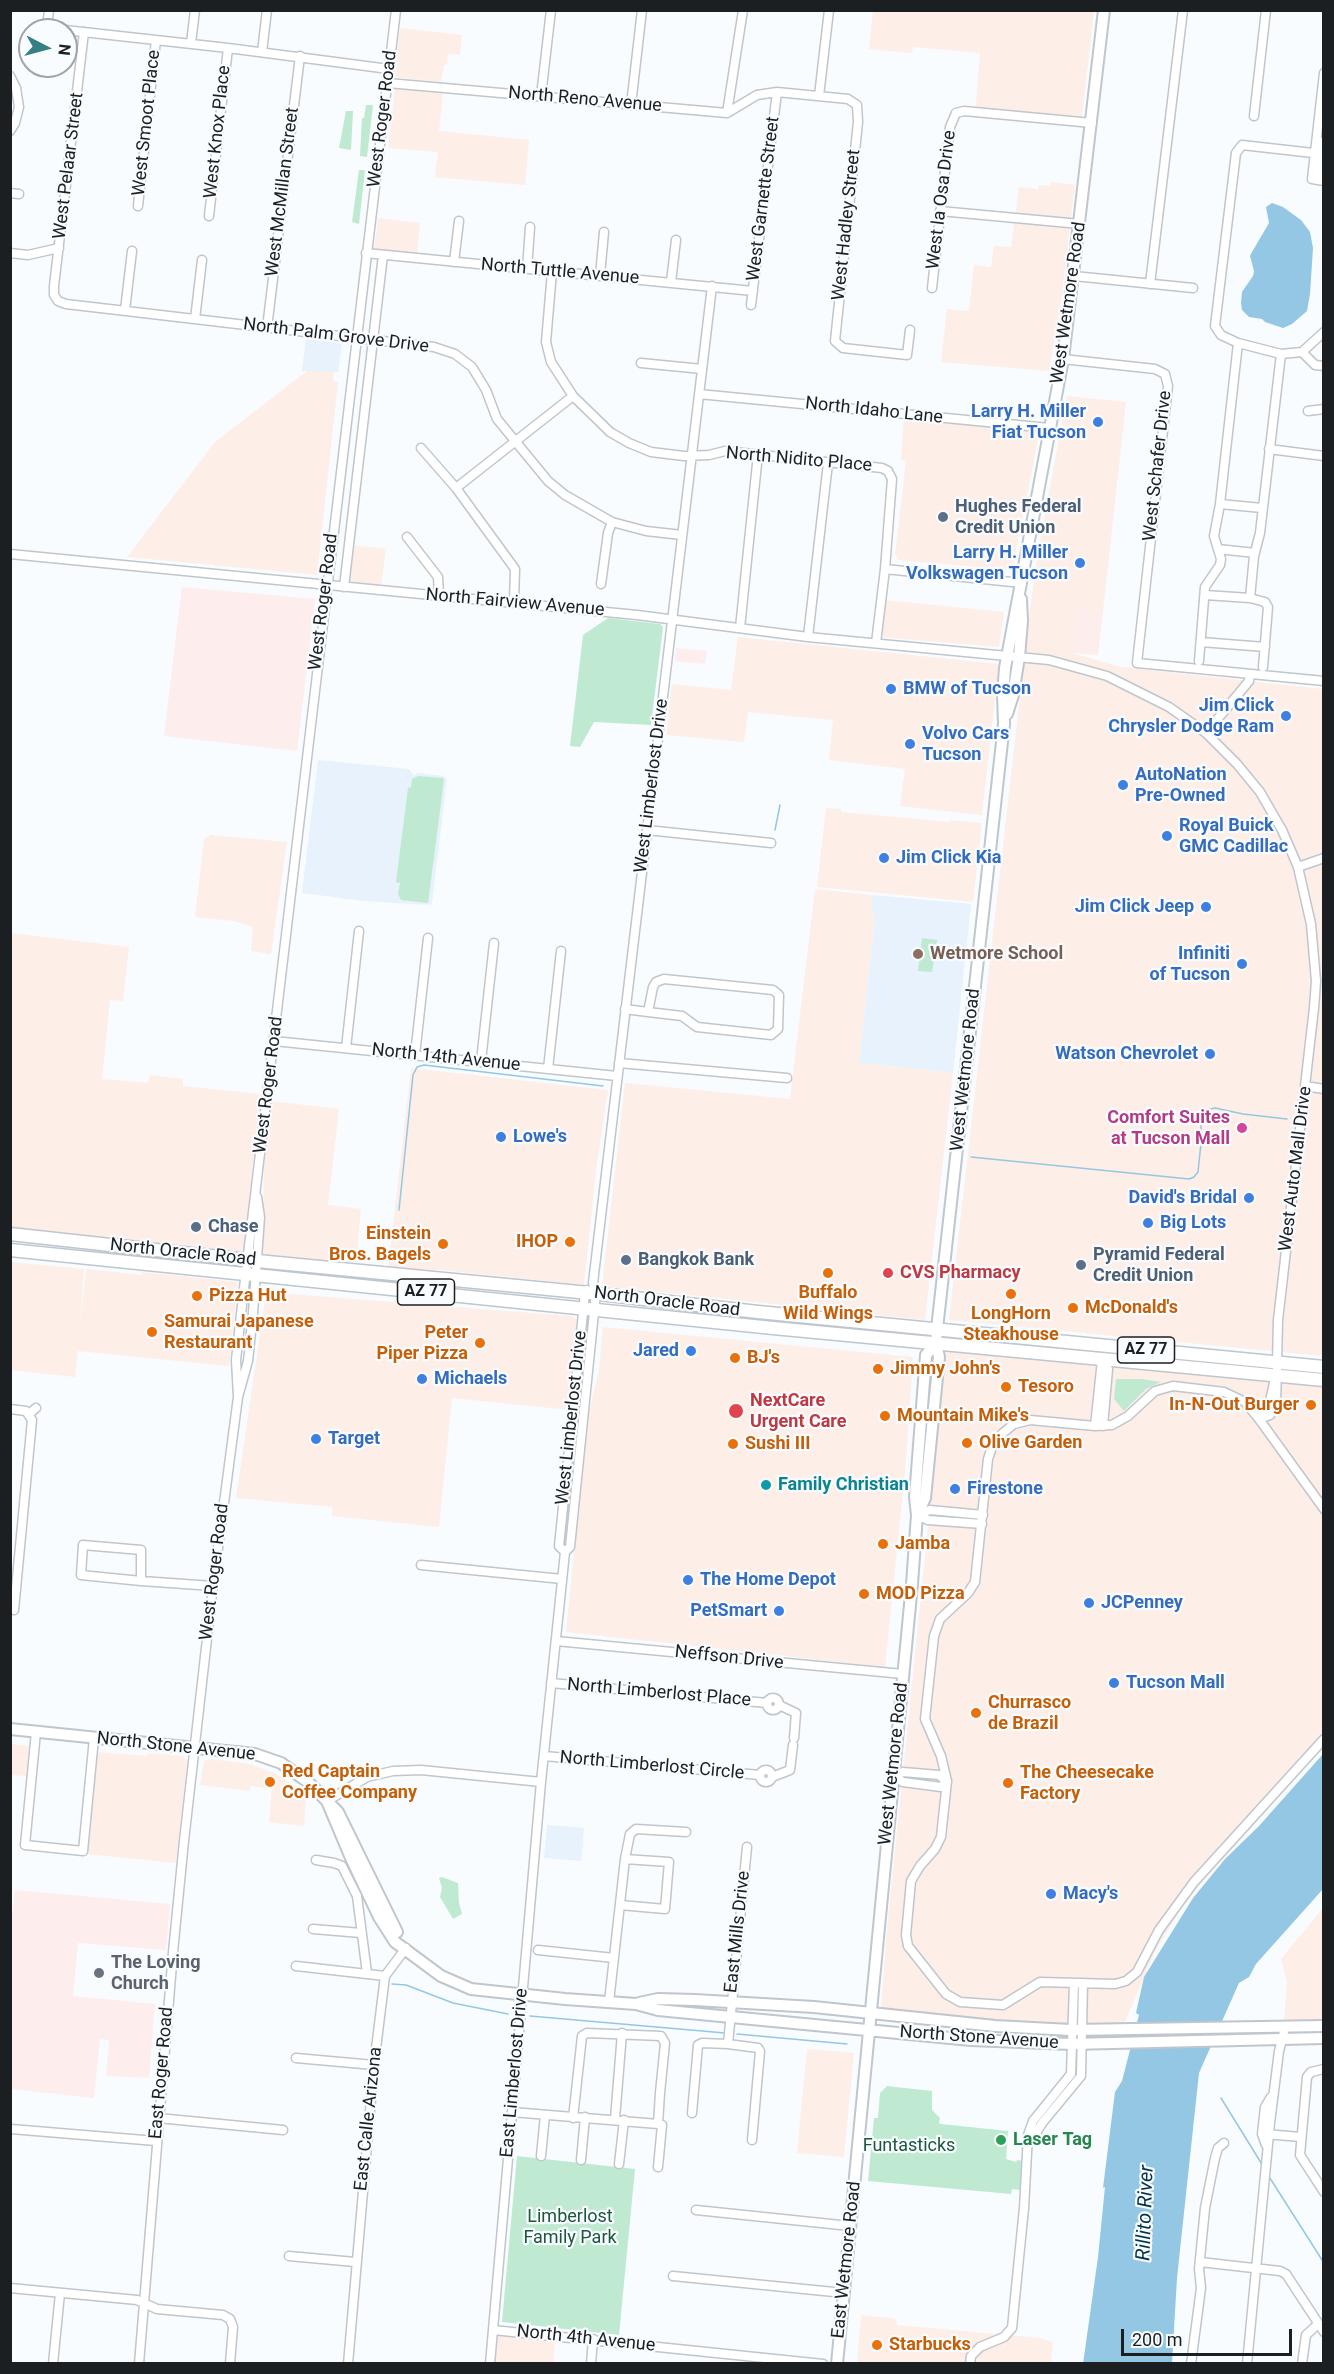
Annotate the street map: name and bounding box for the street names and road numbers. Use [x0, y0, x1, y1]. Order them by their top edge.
street label: West Smoot Place [129, 49, 165, 197]
street label: West Roger Road [364, 49, 402, 189]
street label: West Knox Place [200, 64, 236, 200]
street label: North Reno Avenue [507, 83, 663, 117]
street label: West Pelaar Street [49, 91, 89, 241]
street label: West McMillan Street [262, 106, 304, 278]
street label: West Garnette Street [743, 115, 785, 283]
street label: West la Osa Drive [923, 129, 961, 271]
street label: West Hadley Street [828, 148, 866, 302]
street label: West Wetmore Road [1047, 221, 1091, 385]
street label: North Tuttle Avenue [480, 254, 640, 290]
street label: North Palm Grove Drive [242, 314, 430, 358]
street label: West Schafer Drive [1139, 390, 1177, 542]
street label: North Idaho Lane [804, 393, 944, 429]
street label: North Nidito Place [725, 443, 873, 477]
street label: West Roger Road [305, 532, 343, 672]
street label: North Fairview Avenue [425, 584, 605, 622]
street label: West Limberlost Drive [631, 698, 673, 874]
street label: West Wetmore Road [947, 988, 985, 1152]
street label: West Roger Road [250, 1015, 288, 1155]
street label: North 14th Avenue [371, 1039, 521, 1077]
street label: West Auto Mall Drive [1275, 1085, 1317, 1253]
street label: North Oracle Road [109, 1235, 257, 1271]
road number: AZ 77 [398, 1279, 454, 1305]
street label: North Oracle Road [593, 1282, 741, 1322]
street label: West Limberlost Drive [552, 1330, 592, 1506]
road number: AZ 77 [1118, 1337, 1174, 1363]
street label: West Roger Road [196, 1502, 234, 1642]
street label: Neffson Drive [674, 1642, 784, 1674]
street label: North Limberlost Place [566, 1674, 752, 1712]
street label: West Wetmore Road [875, 1682, 913, 1846]
street label: North Stone Avenue [96, 1728, 256, 1766]
street label: North Limberlost Circle [559, 1747, 745, 1785]
street label: East Mills Drive [721, 1870, 755, 1994]
street label: East Limberlost Drive [497, 1987, 533, 2159]
street label: East Roger Road [145, 2006, 179, 2140]
street label: North Stone Avenue [899, 2022, 1059, 2054]
street label: East Calle Arizona [351, 2046, 387, 2192]
street label: East Wetmore Road [828, 2180, 866, 2340]
street label: North 4th Avenue [516, 2321, 656, 2357]

